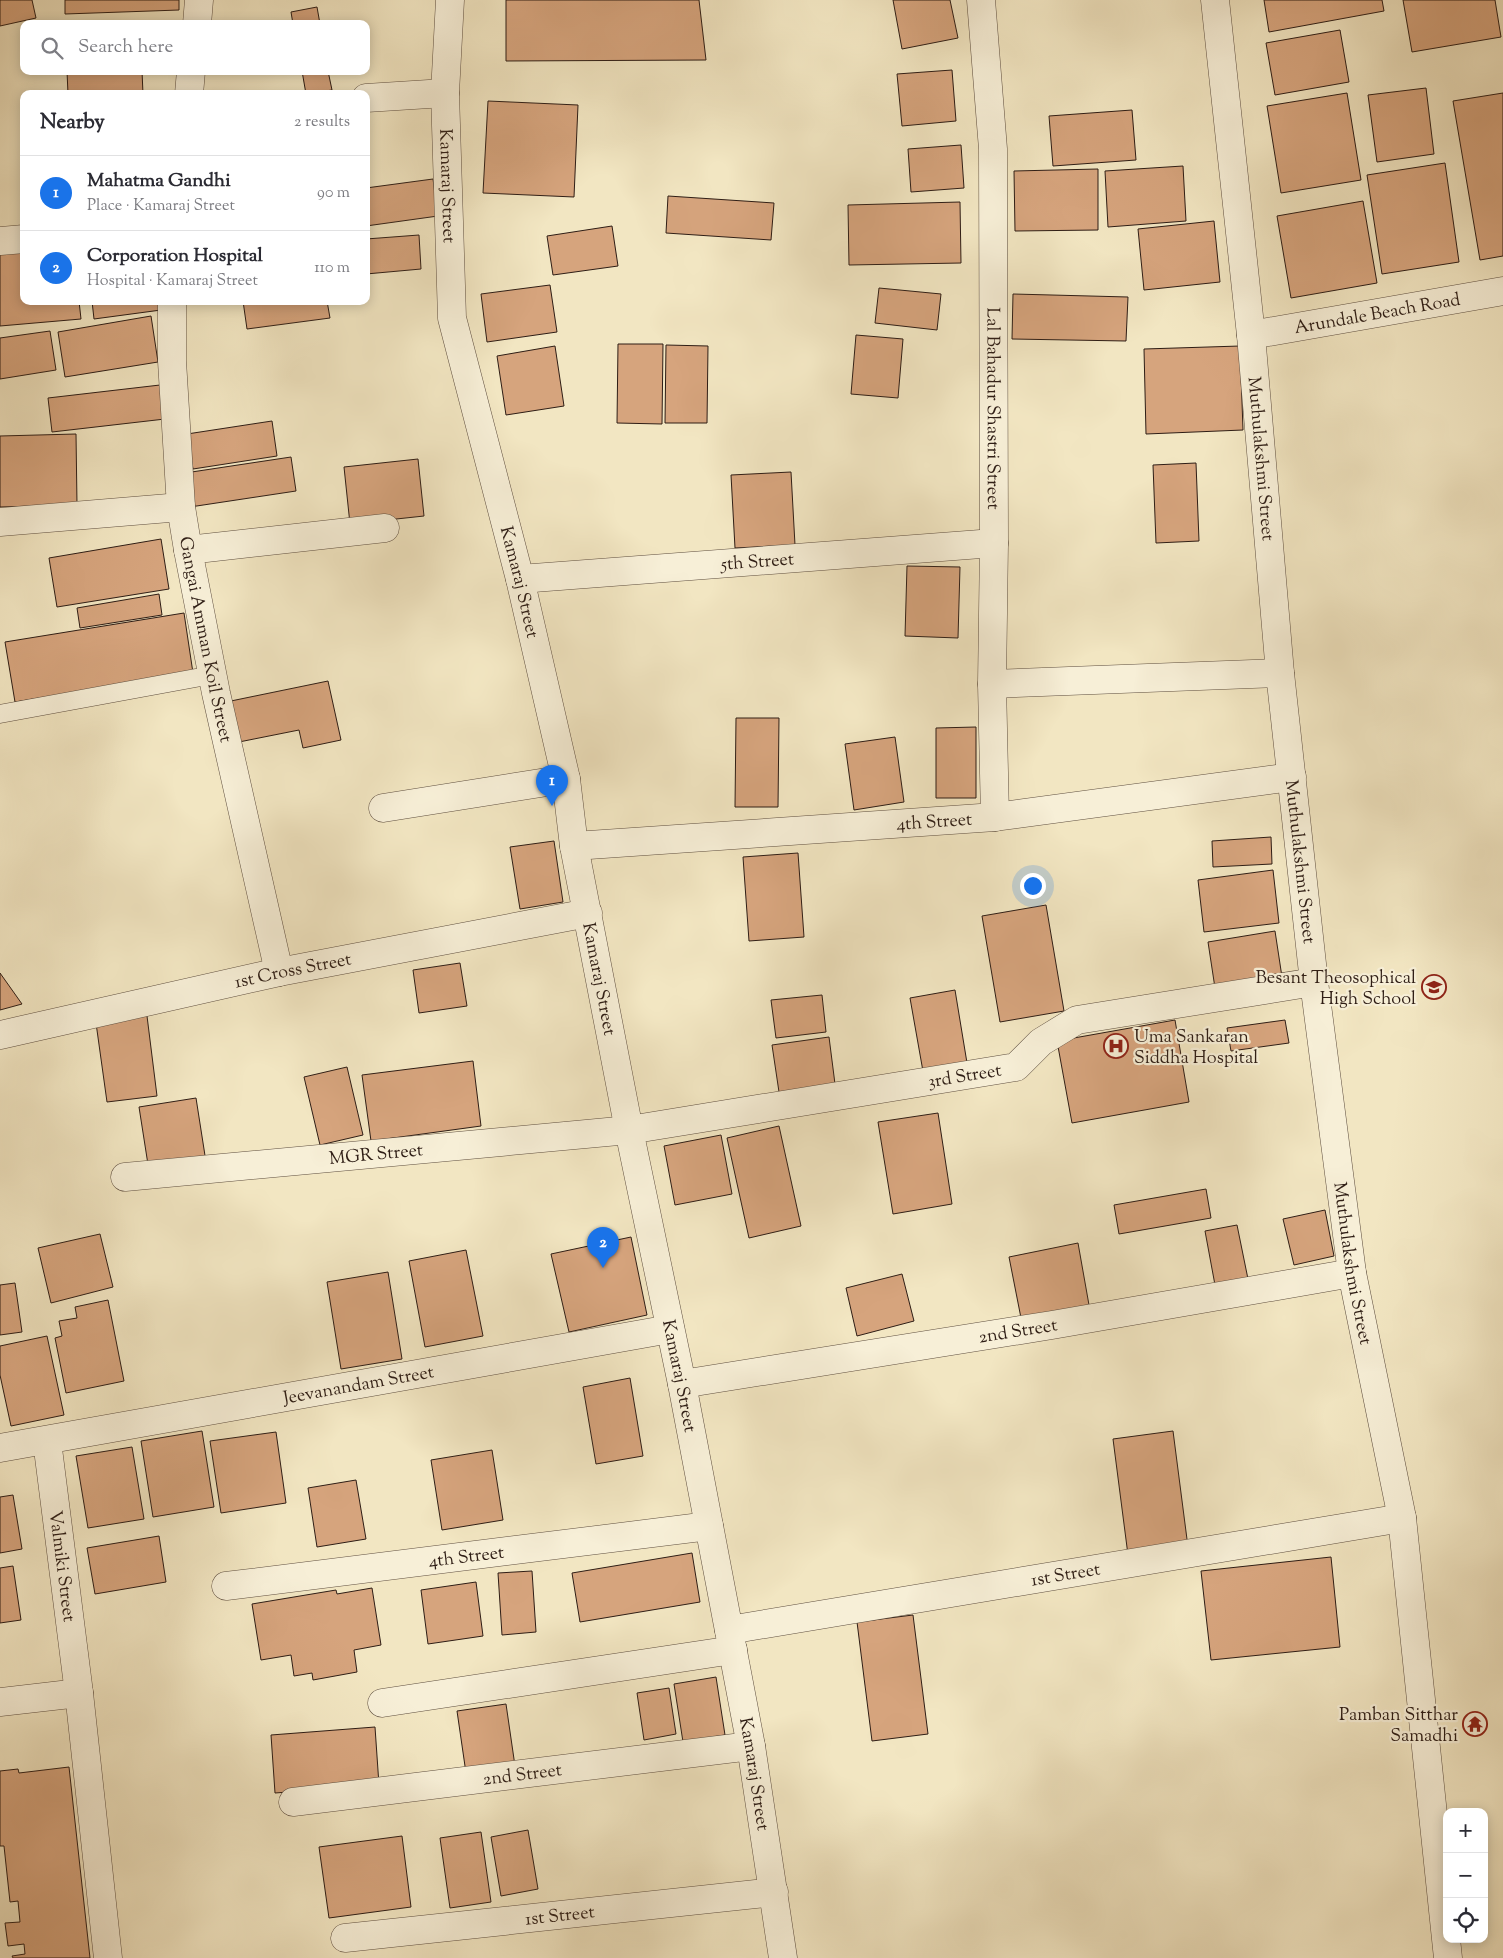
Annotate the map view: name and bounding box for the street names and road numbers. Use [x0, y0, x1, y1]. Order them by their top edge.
street label: Kamaraj Street [431, 128, 461, 244]
street label: Arundale Beach Road [1292, 288, 1462, 342]
street label: Lal Bahadur Shastri Street [978, 307, 1005, 510]
street label: Muthulakshmi Street [1240, 376, 1280, 542]
street label: Kamaraj Street [492, 524, 544, 641]
street label: Gangai Amman Koil Street [171, 535, 238, 745]
street label: 5th Street [719, 547, 795, 579]
street label: Muthulakshmi Street [1277, 779, 1321, 945]
street label: 4th Street [895, 808, 973, 839]
street label: Kamaraj Street [574, 921, 621, 1038]
street label: 1st Cross Street [232, 947, 354, 997]
street label: 3rd Street [926, 1059, 1004, 1096]
street label: MGR Street [328, 1138, 424, 1173]
street label: Muthulakshmi Street [1325, 1180, 1377, 1347]
street label: 2nd Street [977, 1313, 1060, 1352]
street label: Kamaraj Street [654, 1317, 702, 1435]
street label: Jeevanandam Street [280, 1360, 436, 1413]
street label: Valmiki Street [41, 1509, 81, 1623]
street label: 4th Street [427, 1541, 506, 1576]
street label: 1st Street [1029, 1557, 1102, 1595]
street label: Kamaraj Street [731, 1715, 775, 1833]
street label: 2nd Street [482, 1758, 564, 1794]
street label: 1st Street [524, 1900, 596, 1934]

